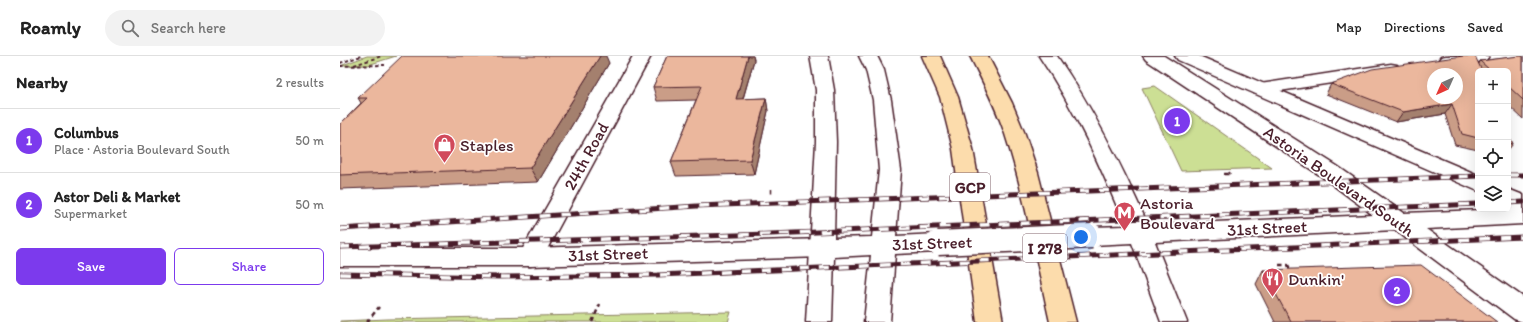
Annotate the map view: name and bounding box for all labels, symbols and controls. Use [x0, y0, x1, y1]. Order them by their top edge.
search box [105, 10, 385, 46]
text: Roamly [20, 16, 81, 39]
icon: search [119, 17, 141, 39]
text: Search here [151, 19, 226, 37]
text: Map [1336, 19, 1362, 36]
text: Directions [1384, 19, 1445, 36]
text: Saved [1467, 19, 1503, 36]
north arrow [1427, 68, 1463, 104]
map controls [1475, 68, 1511, 212]
button: + [1475, 68, 1511, 104]
text: Nearby [16, 72, 68, 92]
text: 2 results [276, 75, 324, 90]
button: − [1475, 104, 1511, 140]
pin: 1 [1164, 106, 1190, 136]
street label: 24th Road [559, 118, 613, 193]
street label: Astoria Boulevard South [1260, 121, 1418, 241]
text: Columbus [54, 124, 119, 142]
shop icon: Staples [431, 132, 457, 165]
text: 1 [26, 133, 32, 148]
text: 50 m [295, 133, 324, 148]
place label: Staples [460, 135, 514, 155]
button: locate [1475, 140, 1511, 176]
text: Place · Astoria Boulevard South [54, 142, 230, 157]
road number: GCP [950, 173, 990, 201]
button: layers [1475, 176, 1511, 212]
text: Astor Deli & Market [54, 188, 180, 206]
place label: Astoria Boulevard [1140, 193, 1215, 233]
text: 2 [26, 197, 32, 212]
text: 50 m [295, 197, 324, 212]
metro station icon: Astoria Boulevard [1111, 200, 1137, 233]
text: Supermarket [54, 206, 127, 221]
street label: 31st Street [1226, 216, 1308, 240]
your location [1071, 227, 1091, 247]
street label: 31st Street [892, 232, 973, 254]
road number: I 278 [1023, 234, 1067, 262]
street label: 31st Street [568, 243, 649, 265]
button: Save [16, 248, 166, 285]
button: Share [174, 248, 324, 285]
restaurant icon: Dunkin' [1259, 266, 1285, 299]
place label: Dunkin' [1288, 269, 1344, 289]
pin: 2 [1384, 276, 1410, 306]

